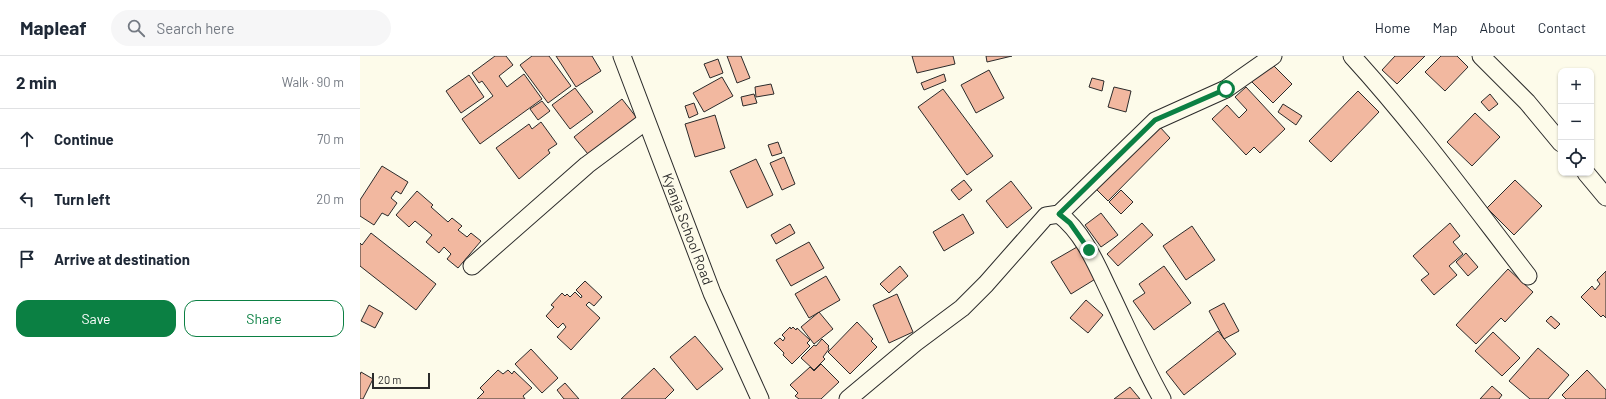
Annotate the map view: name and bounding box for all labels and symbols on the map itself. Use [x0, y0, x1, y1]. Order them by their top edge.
route start [1217, 80, 1235, 98]
street label: Kyanja School Road [659, 171, 717, 287]
route end [1080, 241, 1098, 259]
scale bar [372, 371, 430, 390]

